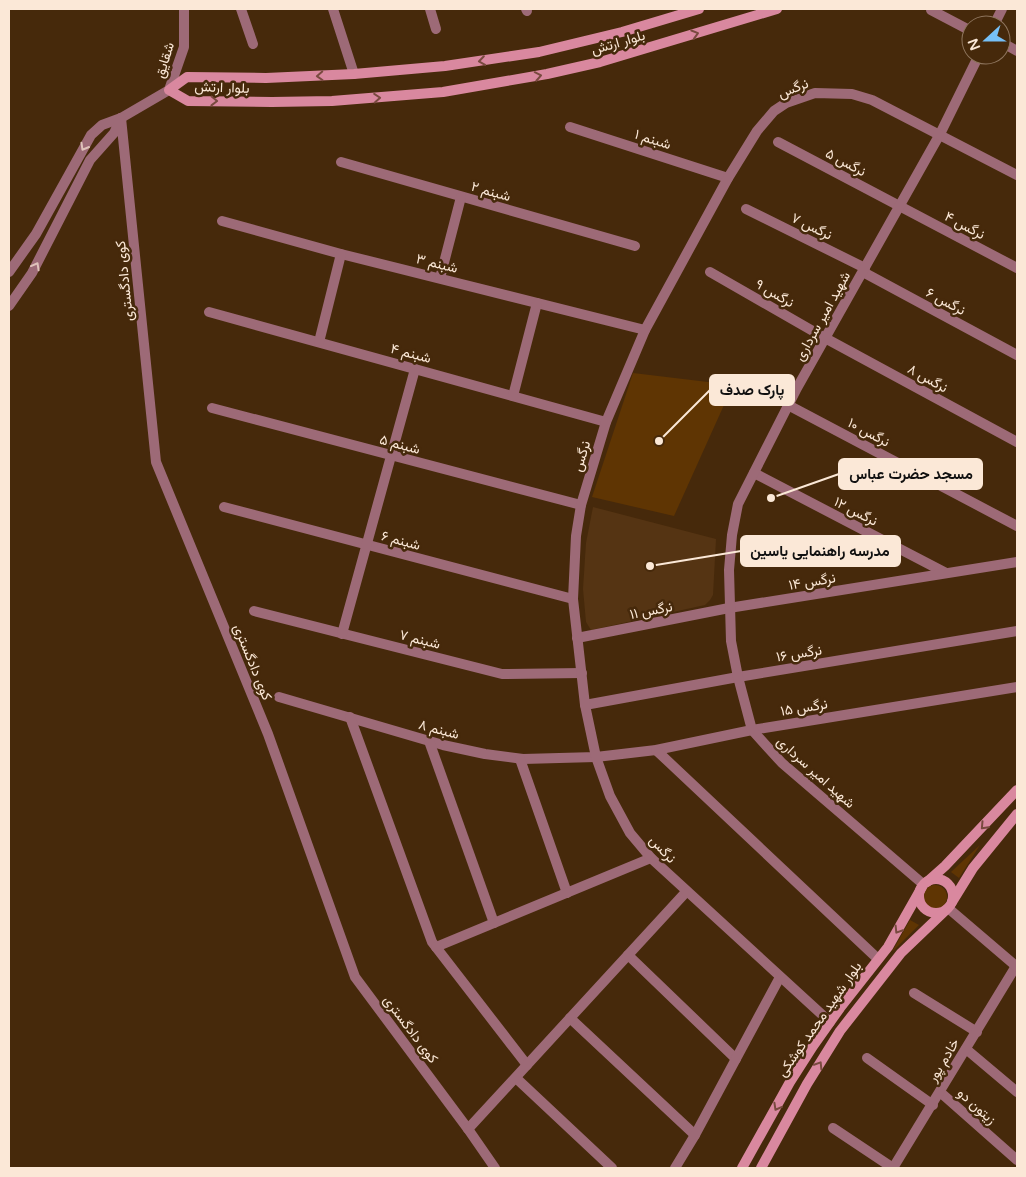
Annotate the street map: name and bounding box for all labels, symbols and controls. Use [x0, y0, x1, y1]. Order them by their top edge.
north arrow [961, 15, 1011, 65]
street label: بلوار ارتش [589, 27, 647, 58]
one-way arrow [690, 29, 698, 39]
text: N [964, 36, 984, 53]
street label: شقایق [151, 40, 178, 80]
one-way arrow [477, 55, 486, 65]
one-way arrow [316, 70, 324, 81]
one-way arrow [533, 72, 542, 82]
street label: نرگس [775, 75, 811, 102]
street label: بلوار ارتش [194, 78, 250, 97]
one-way arrow [373, 93, 381, 104]
one-way arrow [211, 96, 219, 107]
street label: شبنم ۱ [633, 126, 673, 153]
one-way arrow [81, 142, 91, 151]
street label: نرگس ۵ [823, 145, 869, 180]
street label: شبنم ۲ [469, 178, 513, 205]
street label: نرگس ۴ [942, 208, 988, 243]
street label: نرگس ۷ [788, 209, 835, 244]
street label: کوی دادگستری [112, 240, 137, 322]
street label: شبنم ۳ [414, 250, 459, 277]
one-way arrow [30, 262, 40, 271]
street label: شهید امیر سرداری [791, 269, 854, 364]
street label: نرگس ۹ [752, 276, 797, 311]
street label: نرگس ۶ [923, 284, 968, 319]
street label: شبنم ۴ [389, 340, 433, 367]
street label: نرگس ۸ [905, 360, 951, 396]
callout: پارک صدف [710, 375, 794, 405]
text: پارک صدف [720, 381, 784, 400]
street label: نرگس ۱۰ [845, 414, 893, 451]
street label: شبنم ۵ [378, 431, 422, 458]
street label: نرگس [569, 439, 594, 474]
callout: مسجد حضرت عباس [839, 459, 982, 489]
text: مسجد حضرت عباس [849, 465, 973, 483]
street label: نرگس ۱۲ [831, 493, 880, 530]
street label: شبنم ۶ [379, 527, 422, 554]
callout: مدرسه راهنمایی یاسین [741, 536, 900, 566]
text: مدرسه راهنمایی یاسین [750, 542, 890, 560]
street label: نرگس ۱۴ [787, 569, 837, 594]
street label: نرگس ۱۱ [628, 598, 674, 623]
street label: کوی دادگستری [230, 622, 276, 703]
street label: شبنم ۷ [398, 626, 442, 653]
street label: نرگس ۱۶ [775, 641, 823, 665]
street label: نرگس ۱۵ [779, 695, 829, 720]
street label: شبنم ۸ [417, 716, 461, 743]
street label: شهید امیر سرداری [773, 733, 858, 812]
one-way arrow [981, 820, 990, 829]
street label: نرگس [646, 832, 680, 867]
one-way arrow [895, 924, 905, 933]
street label: بلوار شهید محمد کوشکی [773, 959, 866, 1080]
street label: کوی دادگستری [379, 992, 442, 1067]
street label: خادم پور [923, 1035, 964, 1087]
one-way arrow [813, 1061, 823, 1070]
street label: زیتون دو [954, 1085, 1000, 1128]
one-way arrow [773, 1101, 783, 1110]

